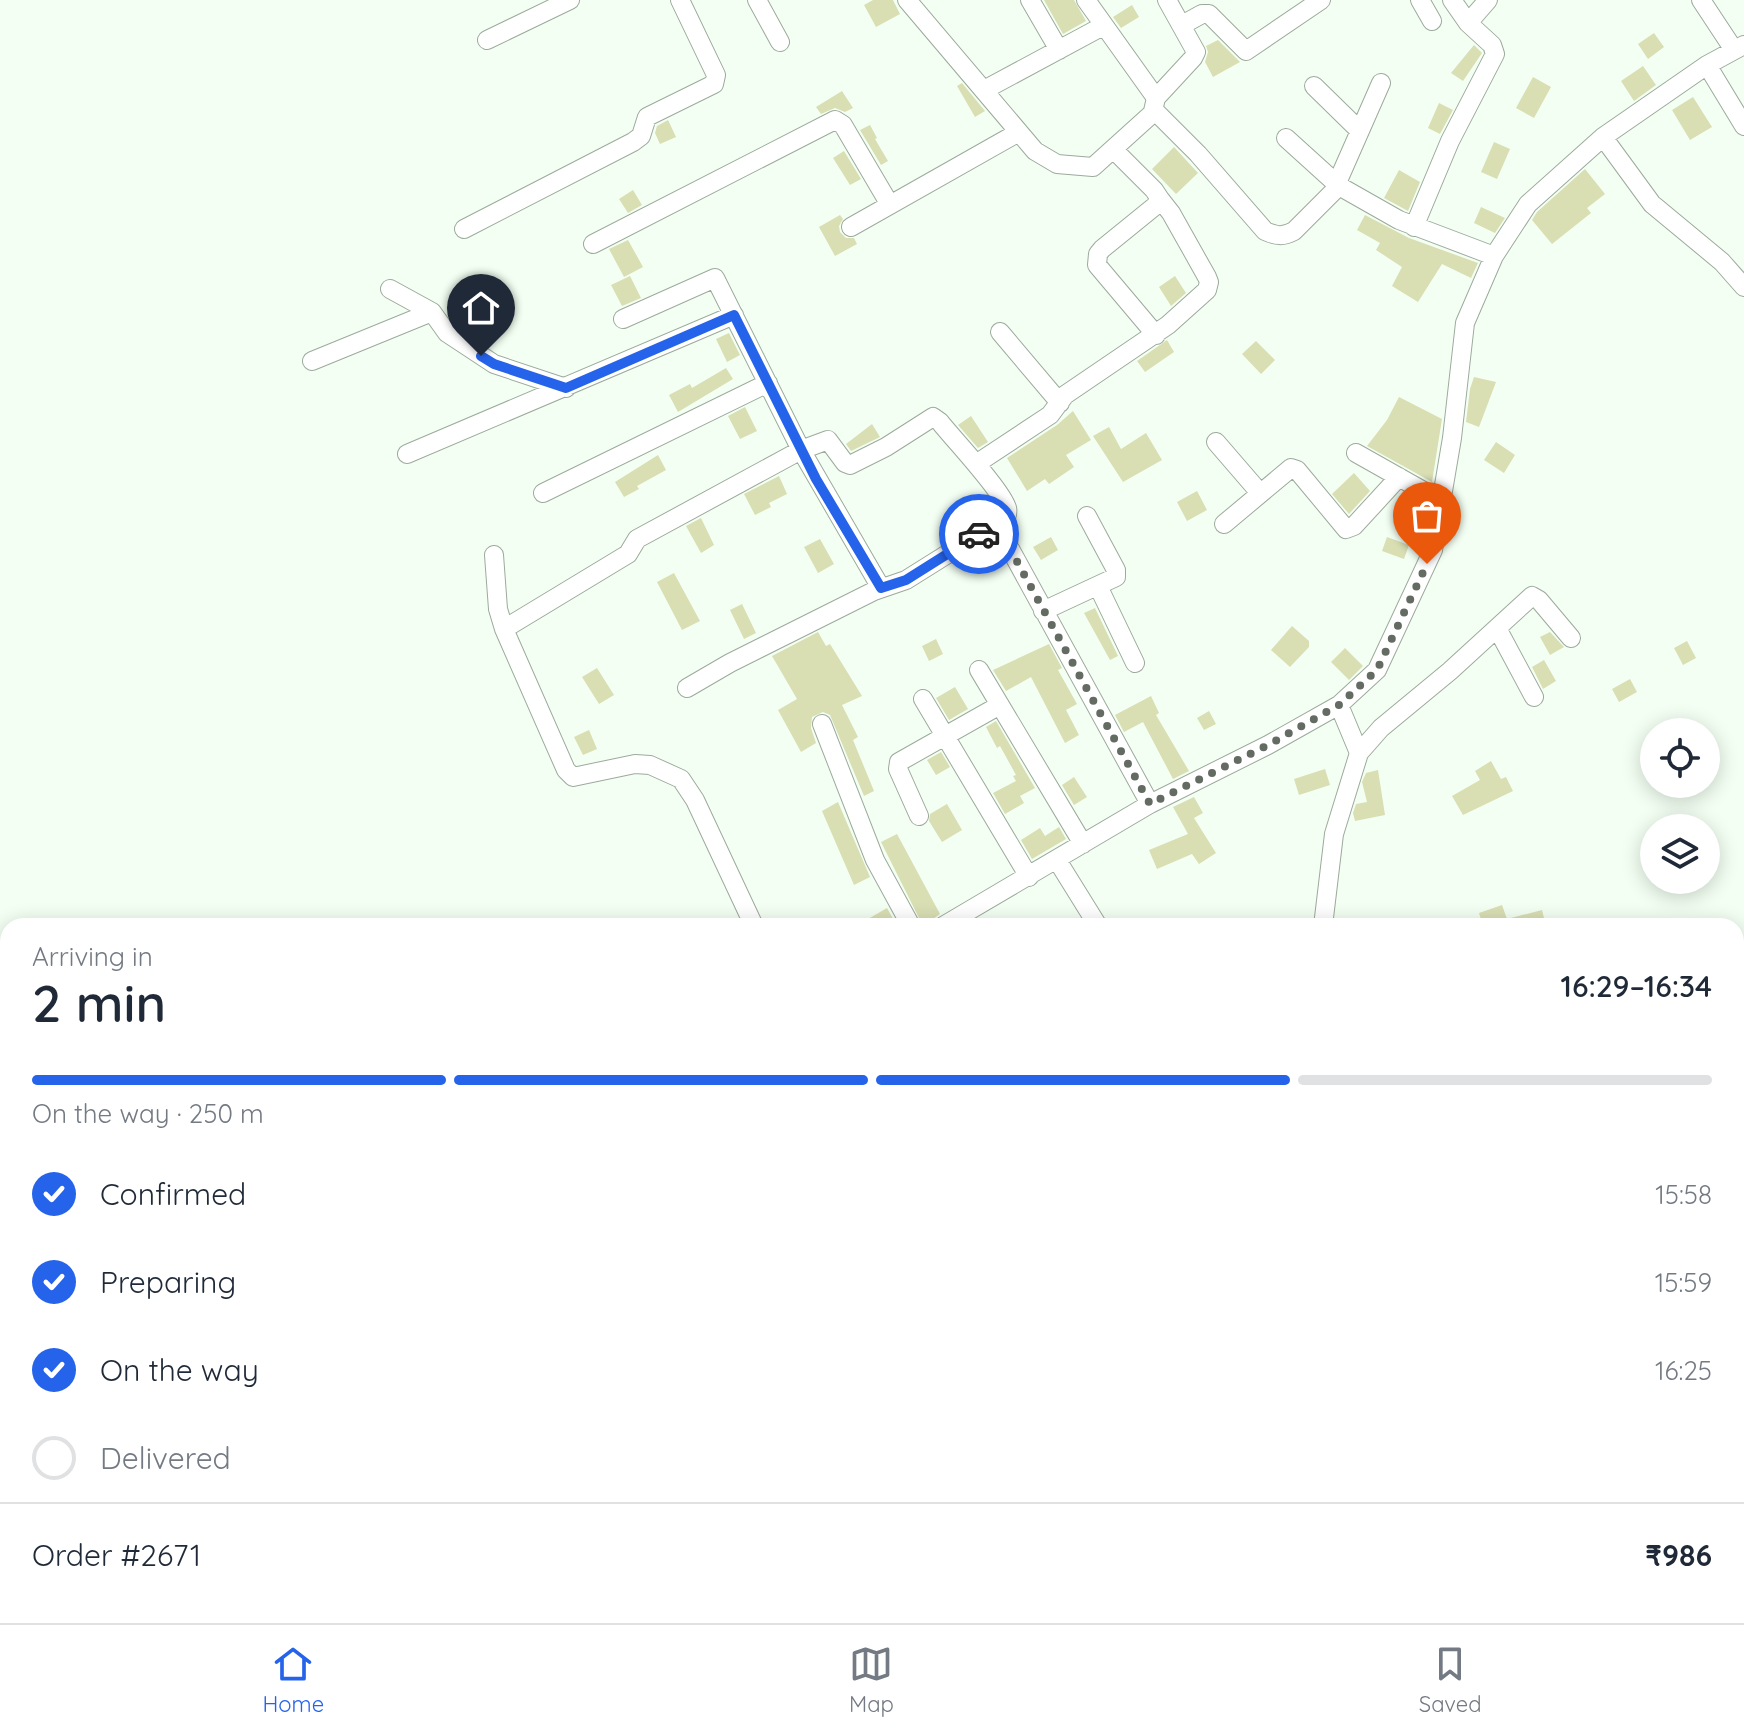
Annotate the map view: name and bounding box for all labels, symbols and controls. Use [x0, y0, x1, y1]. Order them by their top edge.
pin [447, 274, 515, 356]
icon: home [459, 286, 503, 330]
pin [1393, 482, 1461, 564]
courier [939, 494, 1019, 574]
icon: bag [1405, 494, 1449, 538]
icon: car [957, 512, 1001, 556]
map controls [1640, 718, 1720, 894]
button: locate [1640, 718, 1720, 798]
button: layers [1640, 814, 1720, 894]
text: Arriving in [32, 940, 153, 973]
text: 16:29–16:34 [1560, 967, 1712, 1005]
text: 2 min [32, 970, 166, 1035]
text: On the way · 250 m [32, 1097, 264, 1130]
icon: check [32, 1172, 76, 1216]
text: Confirmed [100, 1175, 246, 1213]
text: 15:58 [1655, 1178, 1712, 1211]
icon: check [32, 1260, 76, 1304]
text: Preparing [100, 1263, 236, 1301]
text: 15:59 [1655, 1266, 1712, 1299]
icon: check [32, 1348, 76, 1392]
text: On the way [100, 1351, 259, 1389]
text: 16:25 [1655, 1354, 1712, 1387]
text: Delivered [100, 1439, 231, 1477]
text: Order #2671 [32, 1536, 201, 1574]
text: ₹986 [1645, 1536, 1712, 1574]
tab: Home [262, 1642, 324, 1718]
tab: Map [849, 1642, 894, 1718]
tab: Saved [1419, 1642, 1482, 1718]

